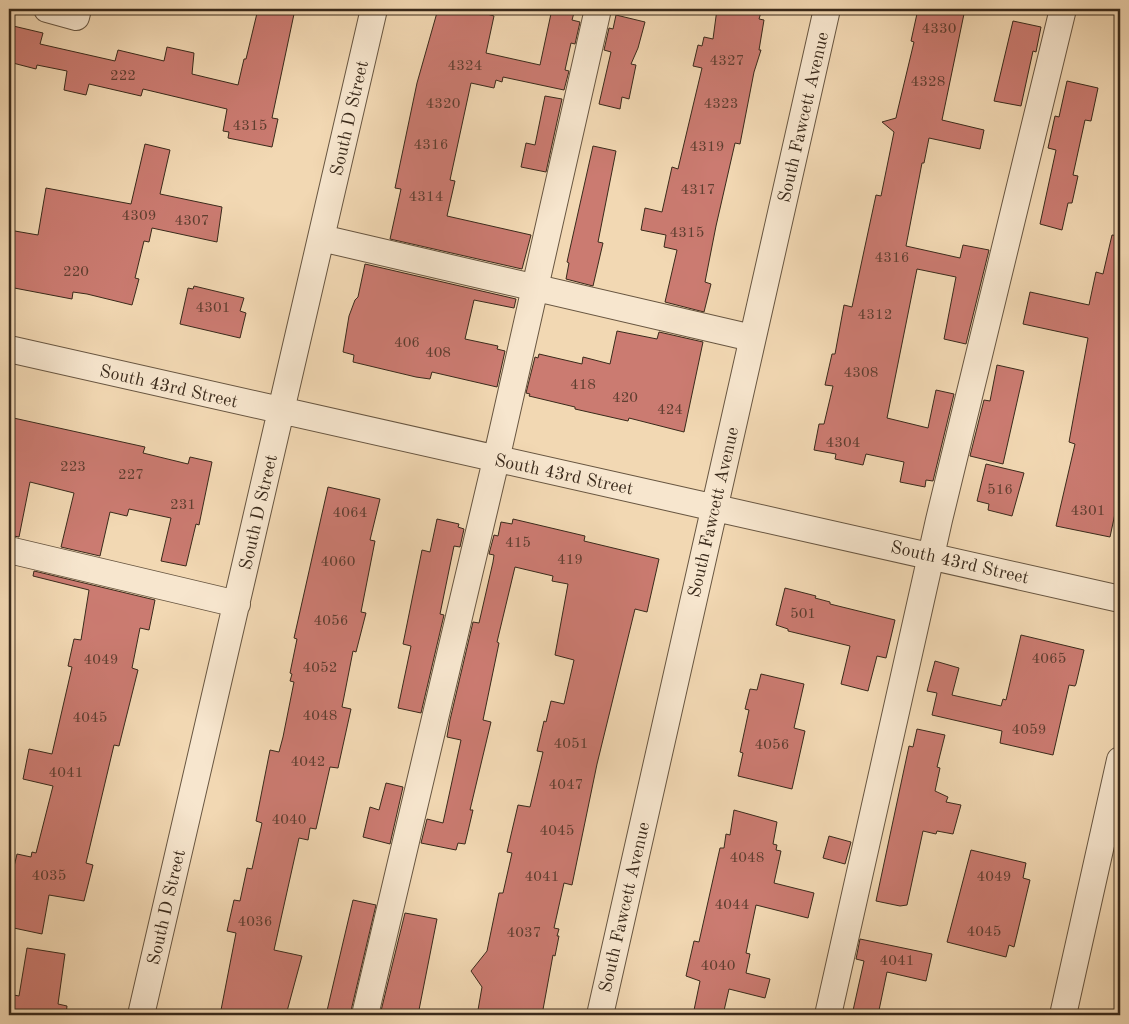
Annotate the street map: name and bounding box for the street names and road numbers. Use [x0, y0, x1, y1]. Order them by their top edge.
street label: South Fawcett Avenue [776, 30, 832, 204]
street label: South D Street [328, 59, 372, 178]
street label: South 43rd Street [98, 362, 240, 412]
street label: South Fawcett Avenue [686, 425, 742, 599]
street label: South 43rd Street [493, 451, 635, 498]
street label: South D Street [237, 453, 281, 572]
street label: South 43rd Street [889, 538, 1031, 588]
street label: South Fawcett Avenue [597, 820, 653, 994]
street label: South D Street [145, 848, 189, 967]

